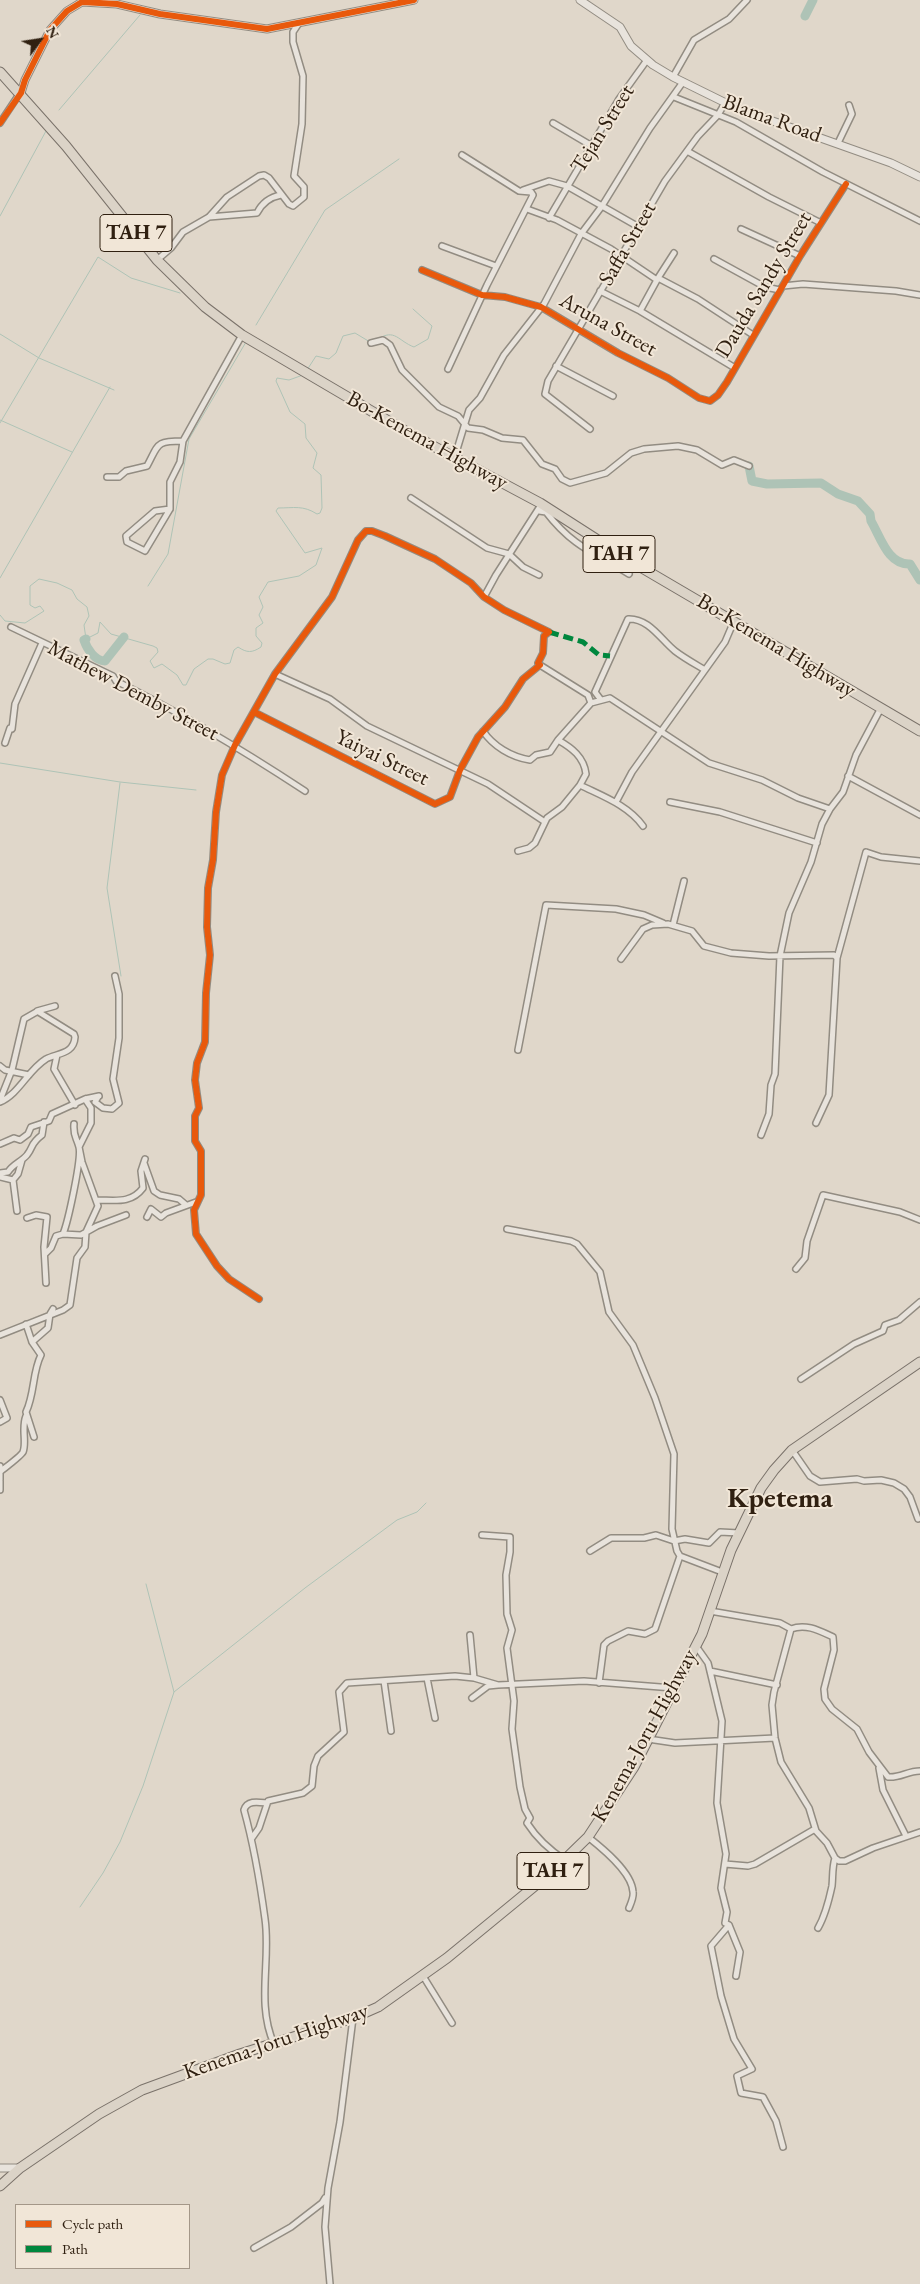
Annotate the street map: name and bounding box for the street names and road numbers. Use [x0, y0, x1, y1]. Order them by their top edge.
street label: Tejan Street [566, 80, 640, 178]
street label: Blama Road [719, 89, 825, 149]
street label: Saffa Street [593, 197, 663, 291]
street label: Dauda Sandy Street [710, 207, 818, 363]
road number: TAH 7 [100, 214, 172, 252]
street label: Aruna Street [555, 287, 661, 363]
street label: Bo-Kenema Highway [342, 386, 512, 496]
road number: TAH 7 [583, 536, 655, 572]
street label: Bo-Kenema Highway [692, 588, 860, 704]
street label: Mathew Demby Street [43, 635, 223, 747]
street label: Yaiyai Street [331, 724, 433, 792]
street label: Kenema-Joru Highway [586, 1645, 704, 1827]
road number: TAH 7 [517, 1852, 589, 1890]
street label: Kenema-Joru Highway [180, 1998, 372, 2086]

